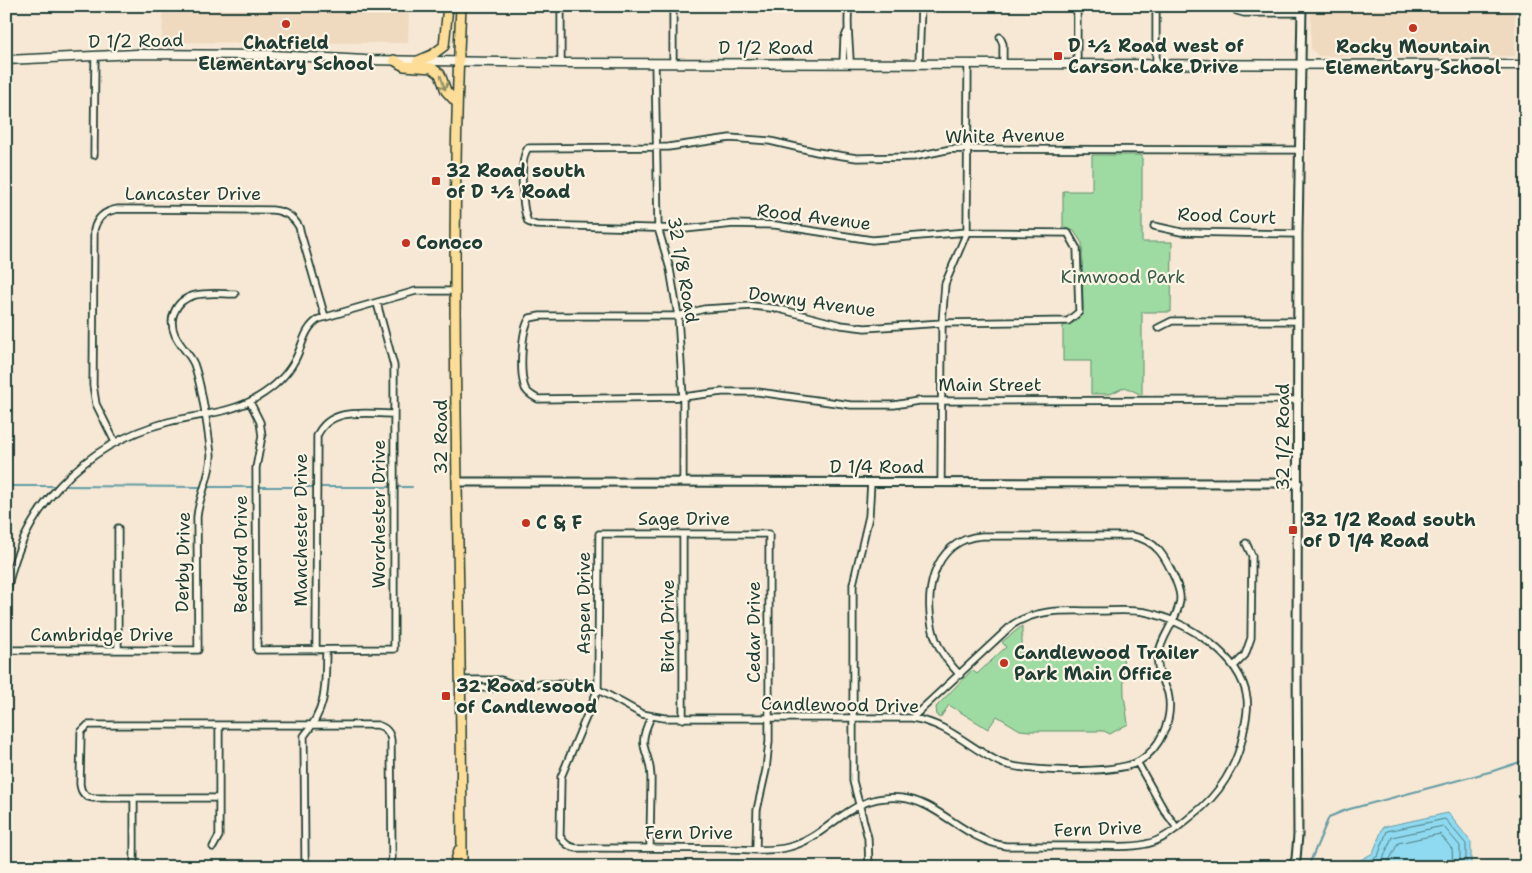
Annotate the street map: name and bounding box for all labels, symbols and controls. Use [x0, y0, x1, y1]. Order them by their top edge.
marker: Chatfield Elementary School [280, 18, 292, 30]
marker: Rocky Mountain Elementary School [1407, 22, 1419, 34]
street label: D 1/2 Road [88, 28, 184, 54]
place label: Chatfield Elementary School [198, 31, 374, 76]
place label: D ½ Road west of Carson Lake Drive [1068, 34, 1245, 79]
place label: Rocky Mountain Elementary School [1325, 35, 1501, 80]
street label: D 1/2 Road [718, 36, 814, 60]
marker: D ½ Road west of Carson Lake Drive [1052, 50, 1064, 62]
one-way arrow [439, 75, 448, 91]
street label: White Avenue [945, 123, 1065, 149]
place label: 32 Road south of D ½ Road [446, 159, 585, 204]
marker: 32 Road south of D ½ Road [430, 175, 442, 187]
street label: Lancaster Drive [125, 182, 261, 206]
street label: Rood Avenue [756, 198, 872, 236]
street label: Rood Court [1177, 202, 1277, 230]
street label: 32 1/8 Road [662, 215, 704, 325]
place label: Conoco [416, 231, 483, 255]
marker: Conoco [400, 237, 412, 249]
park label: Kimwood Park [1061, 265, 1185, 289]
street label: Downy Avenue [747, 281, 877, 323]
street label: Main Street [938, 373, 1042, 397]
street label: 32 1/2 Road [1271, 383, 1295, 491]
street label: 32 Road [429, 399, 453, 475]
street label: Worchester Drive [367, 439, 391, 589]
street label: Manchester Drive [289, 453, 313, 607]
street label: D 1/4 Road [830, 455, 924, 479]
street label: Bedford Drive [229, 495, 253, 613]
street label: Sage Drive [638, 507, 730, 531]
place label: 32 1/2 Road south of D 1/4 Road [1303, 508, 1476, 553]
street label: Derby Drive [170, 511, 196, 613]
place label: C & F [536, 511, 582, 535]
marker: C & F [520, 517, 532, 529]
marker: 32 1/2 Road south of D 1/4 Road [1287, 524, 1299, 536]
street label: Aspen Drive [572, 551, 596, 655]
street label: Birch Drive [656, 579, 680, 673]
street label: Cedar Drive [742, 581, 766, 683]
street label: Cambridge Drive [30, 623, 174, 647]
place label: Candlewood Trailer Park Main Office [1014, 641, 1199, 686]
marker: Candlewood Trailer Park Main Office [998, 657, 1010, 669]
place label: 32 Road south of Candlewood [456, 674, 597, 719]
marker: 32 Road south of Candlewood [440, 690, 452, 702]
street label: Candlewood Drive [761, 692, 919, 718]
street label: Fern Drive [1053, 815, 1143, 843]
street label: Fern Drive [645, 821, 733, 845]

